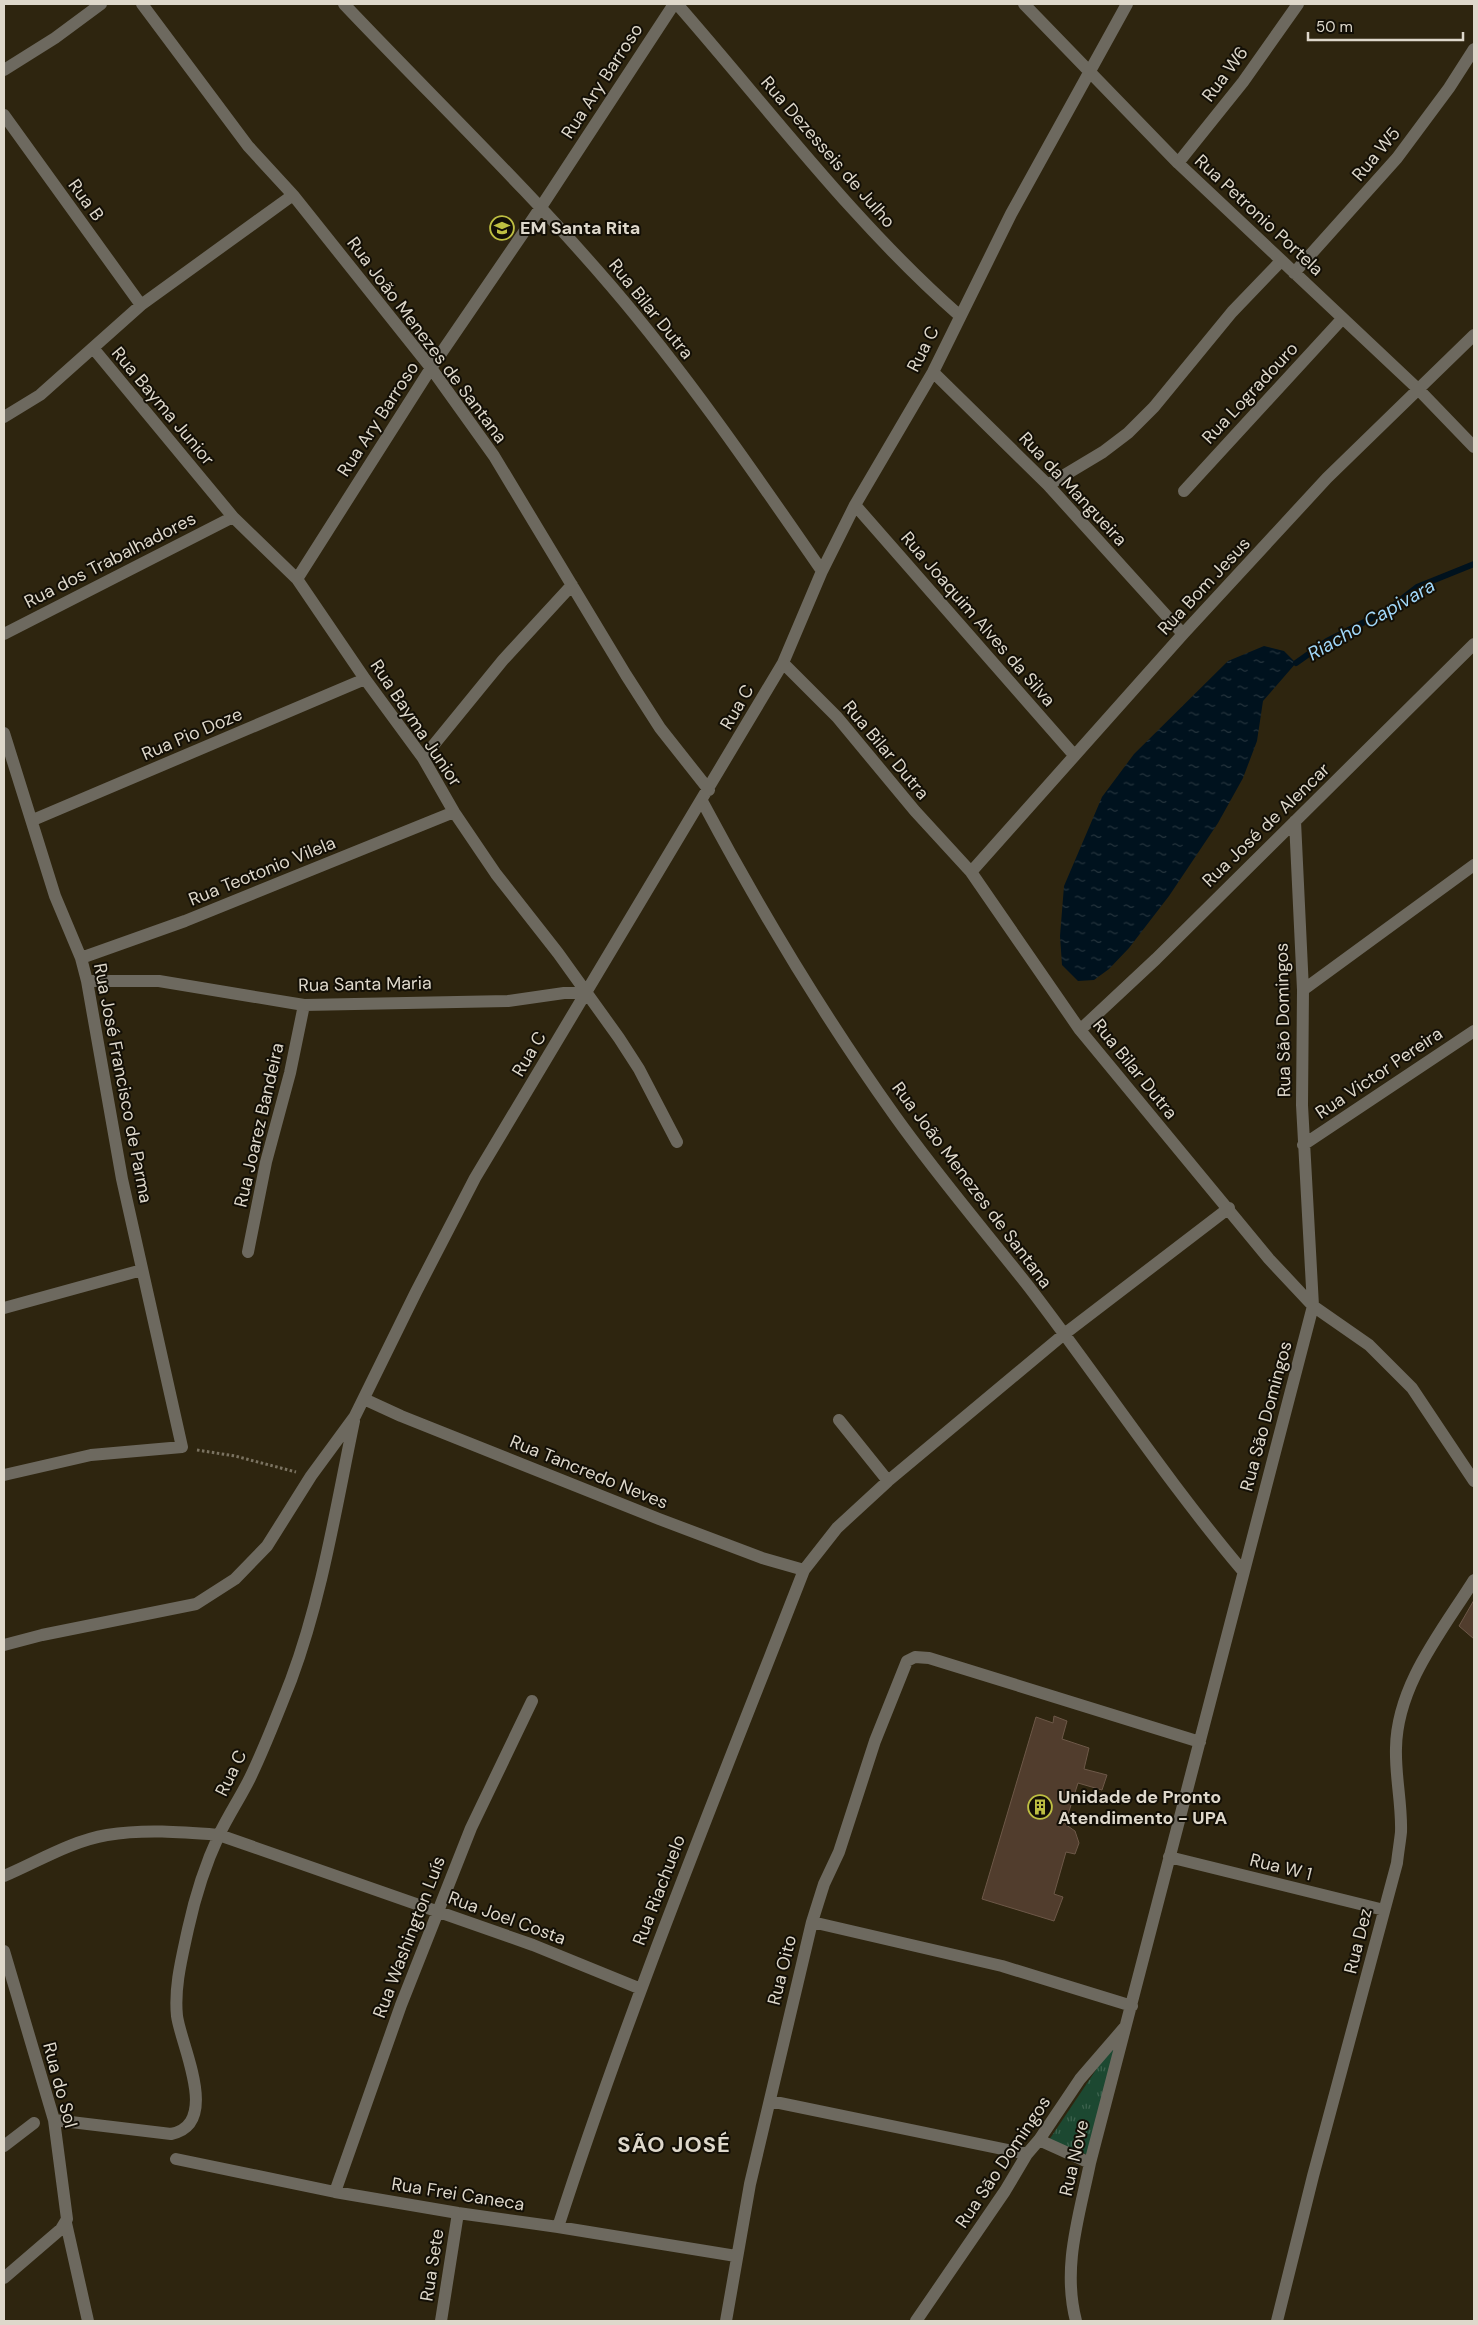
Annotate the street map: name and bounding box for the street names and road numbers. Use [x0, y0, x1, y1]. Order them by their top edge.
street label: Rua Ary Barroso [556, 19, 648, 143]
street label: Rua W6 [1196, 41, 1254, 107]
street label: Rua Dezesseis de Julho [755, 71, 901, 233]
street label: Rua W5 [1346, 122, 1406, 186]
street label: Rua Petronio Portela [1190, 149, 1328, 281]
street label: Rua B [63, 174, 109, 226]
street label: Rua João Menezes de Santana [341, 232, 513, 448]
street label: Rua Bilar Dutra [603, 254, 699, 364]
street label: Rua C [901, 322, 945, 376]
street label: Rua Logradouro [1197, 337, 1303, 449]
street label: Rua Bayma Junior [106, 342, 220, 471]
street label: Rua Ary Barroso [332, 357, 424, 481]
street label: Rua da Mangueira [1014, 427, 1132, 551]
street label: Rua dos Trabalhadores [20, 506, 200, 614]
street label: Rua Joaquim Alves da Silva [895, 526, 1061, 712]
street label: Rua Bom Jesus [1152, 532, 1256, 640]
street label: Rua Bayma Junior [365, 655, 467, 791]
street label: Rua C [714, 680, 760, 734]
street label: Rua Bilar Dutra [838, 695, 934, 805]
street label: Rua Pio Doze [138, 702, 246, 766]
street label: Rua José de Alencar [1197, 757, 1335, 892]
street label: Rua Teotonio Vilela [185, 831, 339, 911]
street label: Rua São Domingos [1270, 943, 1296, 1097]
street label: Rua José Francisco de Parma [88, 961, 158, 1205]
street label: Rua Santa Maria [298, 971, 432, 997]
street label: Rua Bilar Dutra [1087, 1014, 1183, 1124]
street label: Rua Victor Pereira [1311, 1022, 1447, 1124]
street label: Rua C [506, 1027, 552, 1081]
street label: Rua Joarez Bandeira [228, 1040, 290, 1210]
street label: Rua João Menezes de Santana [886, 1077, 1058, 1293]
street label: Rua São Domingos [1234, 1338, 1298, 1494]
street label: Rua Tancredo Neves [506, 1429, 672, 1515]
street label: Rua C [210, 1746, 252, 1800]
street label: Rua Riachuelo [627, 1831, 691, 1949]
street label: Rua W 1 [1247, 1848, 1315, 1886]
street label: Rua Washington Luís [367, 1853, 451, 2021]
street label: Rua Joel Costa [445, 1886, 569, 1950]
street label: Rua Dez [1338, 1906, 1378, 1976]
street label: Rua Oito [762, 1932, 802, 2008]
street label: Rua do Sol [37, 2040, 83, 2130]
street label: Rua São Domingos [950, 2091, 1056, 2233]
street label: Rua Nove [1054, 2118, 1094, 2198]
street label: Rua Frei Caneca [390, 2172, 526, 2216]
street label: Rua Sete [414, 2227, 450, 2303]

